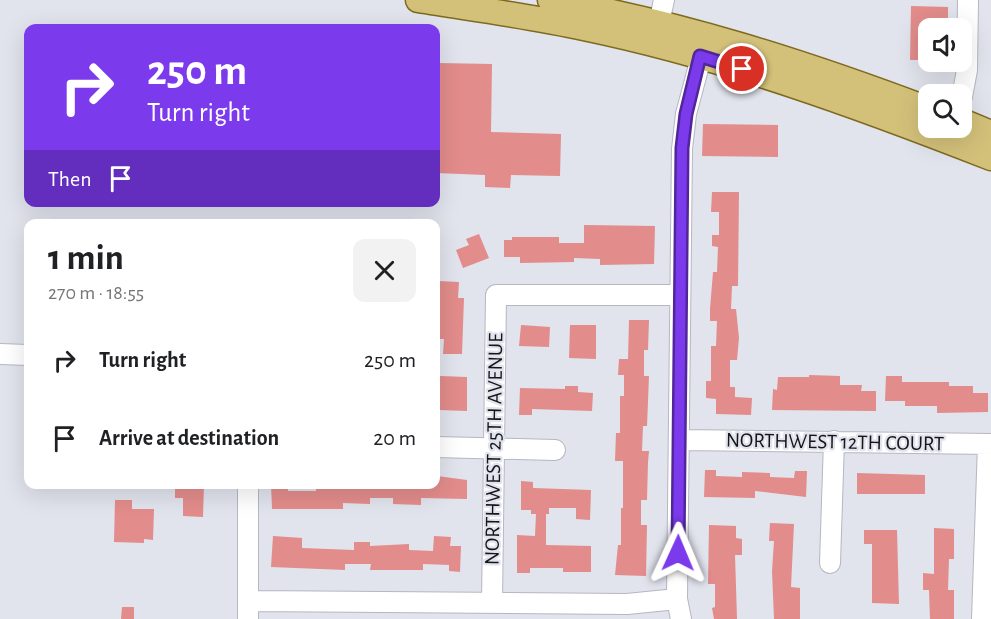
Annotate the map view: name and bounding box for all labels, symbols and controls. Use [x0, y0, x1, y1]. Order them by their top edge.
map controls [918, 18, 972, 138]
button: sound [918, 18, 972, 72]
pin [716, 43, 767, 94]
icon: right [48, 48, 126, 126]
text: 250 m [147, 50, 247, 92]
icon: arrive [725, 52, 758, 85]
button: search [918, 84, 972, 138]
text: Turn right [147, 99, 250, 126]
icon: arrive [104, 162, 137, 195]
text: Then [48, 168, 92, 190]
button: close [353, 239, 416, 302]
text: 1 min [48, 240, 124, 276]
text: 270 m · 18:55 [48, 283, 144, 303]
street label: NORTHWEST 25TH AVENUE [481, 333, 507, 565]
icon: right [48, 344, 81, 377]
text: Turn right [99, 349, 186, 371]
text: 250 m [364, 349, 416, 371]
icon: arrive [48, 422, 81, 455]
text: Arrive at destination [99, 427, 279, 449]
text: 20 m [373, 427, 416, 449]
street label: NORTHWEST 12TH COURT [726, 430, 944, 454]
position arrow [646, 521, 710, 585]

